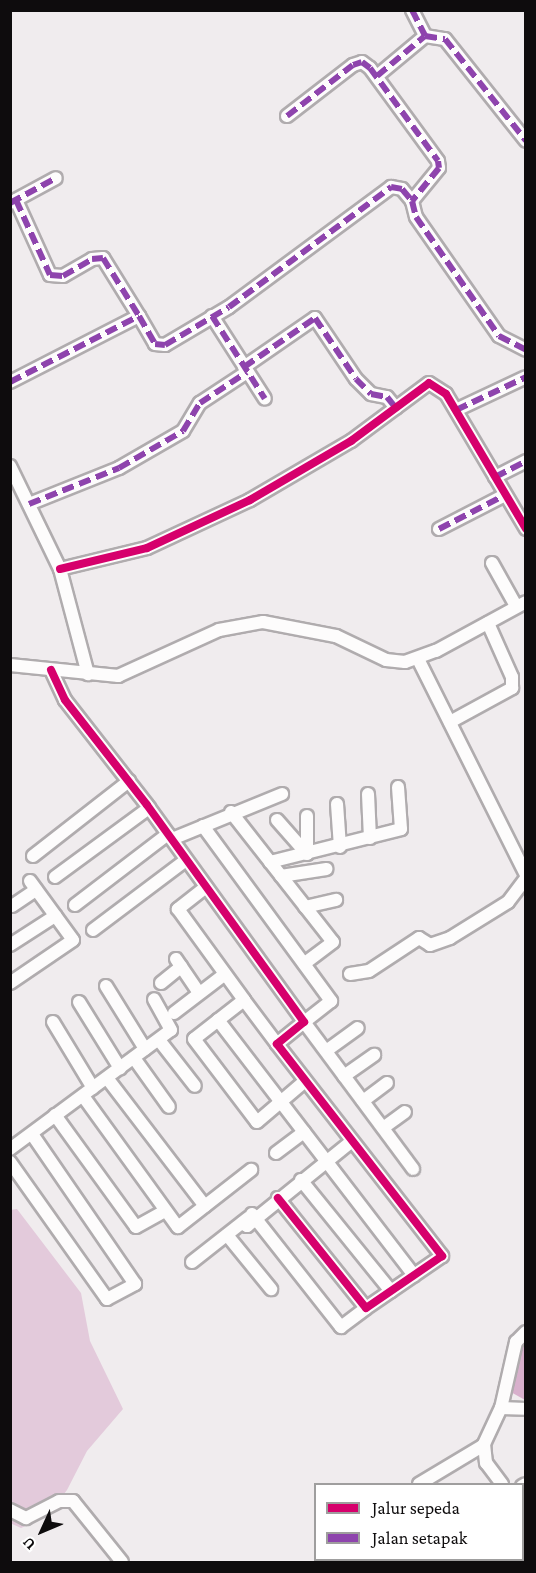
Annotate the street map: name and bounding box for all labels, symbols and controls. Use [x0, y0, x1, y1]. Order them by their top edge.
legend [314, 1483, 524, 1561]
text: Jalur sepeda [372, 1498, 460, 1518]
north arrow [12, 1501, 72, 1561]
text: Jalan setapak [372, 1528, 467, 1548]
text: U [19, 1534, 39, 1554]

